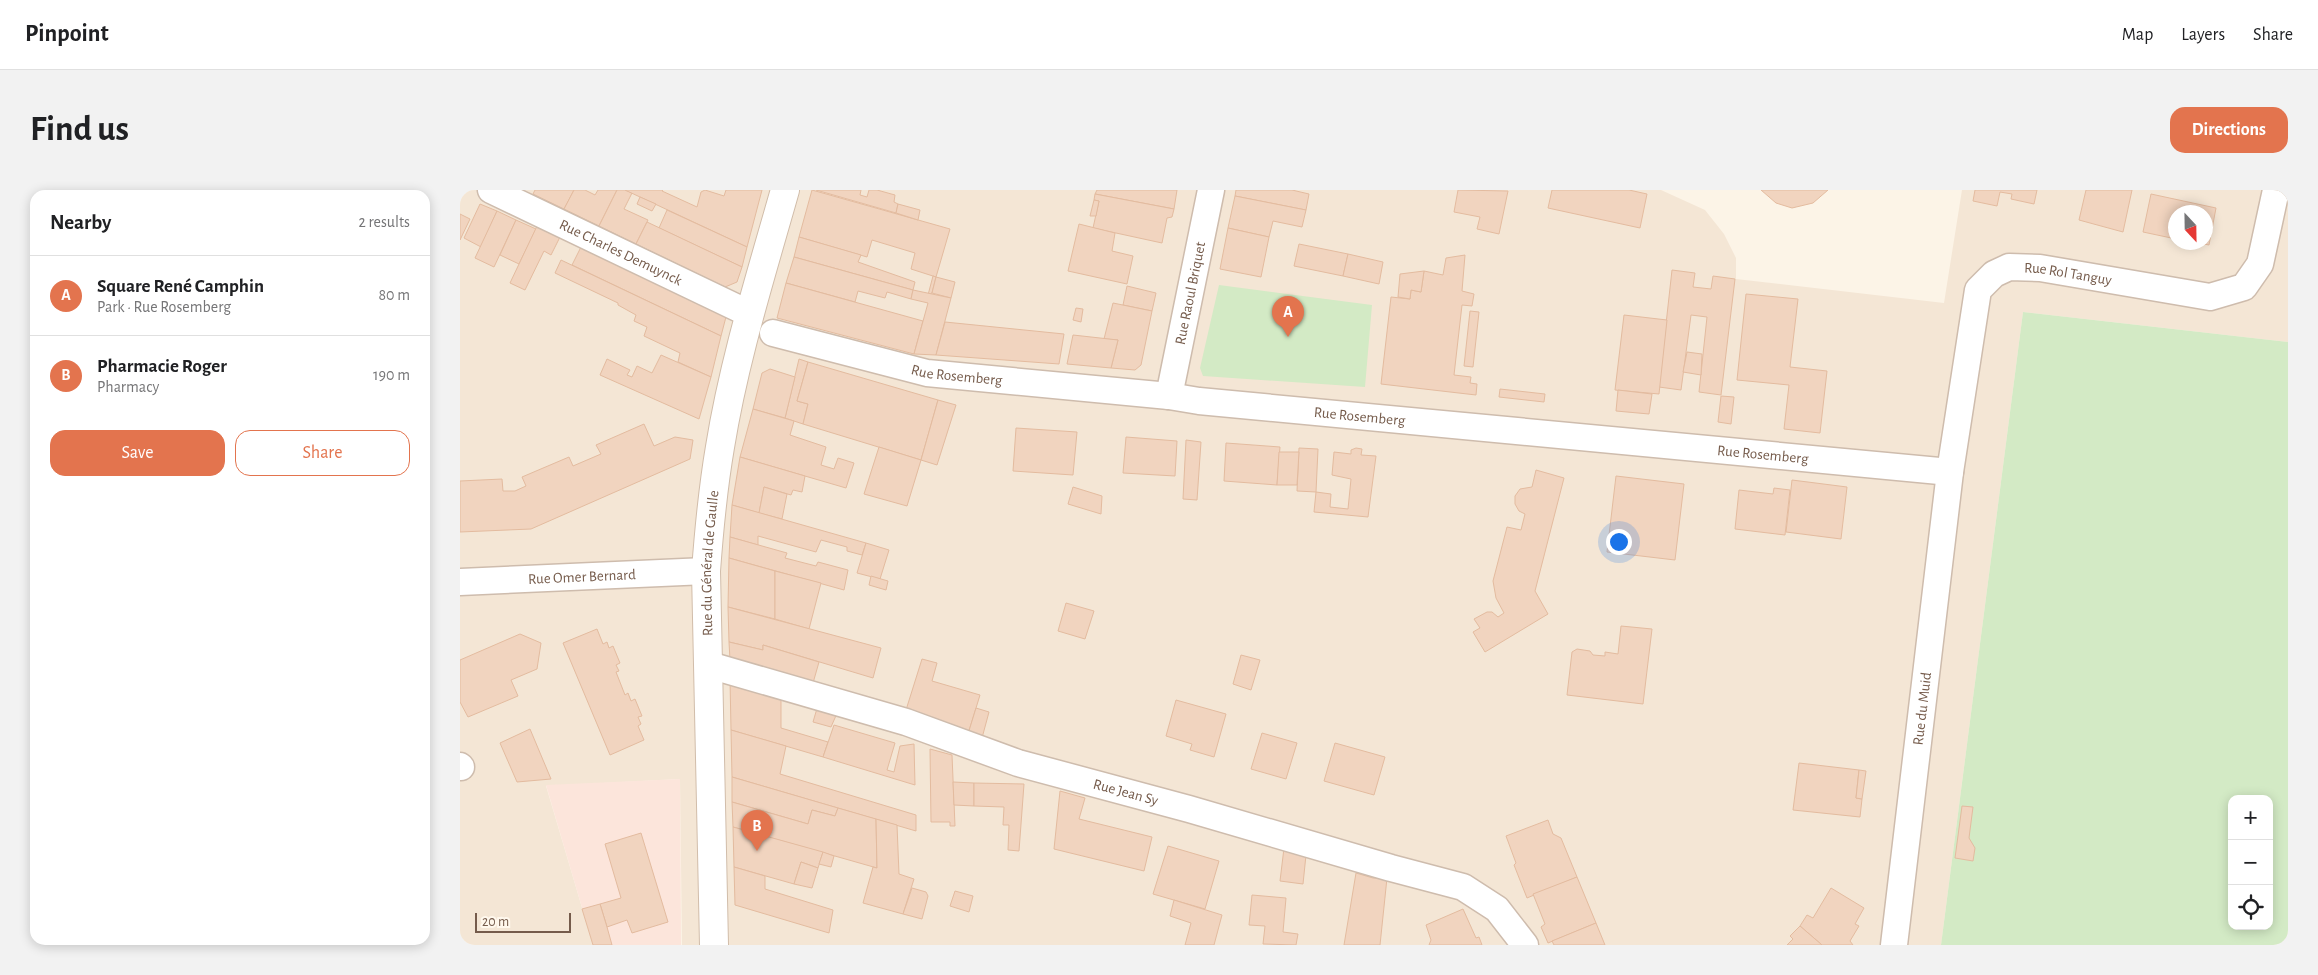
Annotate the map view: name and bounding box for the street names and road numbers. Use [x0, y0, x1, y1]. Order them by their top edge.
street label: Rue Charles Demuynck [557, 216, 685, 288]
street label: Rue Raoul Briquet [1172, 240, 1208, 346]
street label: Rue Rol Tanguy [2024, 260, 2113, 288]
street label: Rue Rosemberg [910, 362, 1004, 388]
street label: Rue Rosemberg [1313, 404, 1407, 428]
street label: Rue Rosemberg [1717, 443, 1810, 466]
street label: Rue du Général de Gaulle [698, 489, 721, 636]
street label: Rue Omer Bernard [528, 567, 636, 586]
street label: Rue du Muid [1910, 671, 1934, 746]
street label: Rue Jean Sy [1092, 776, 1160, 808]

